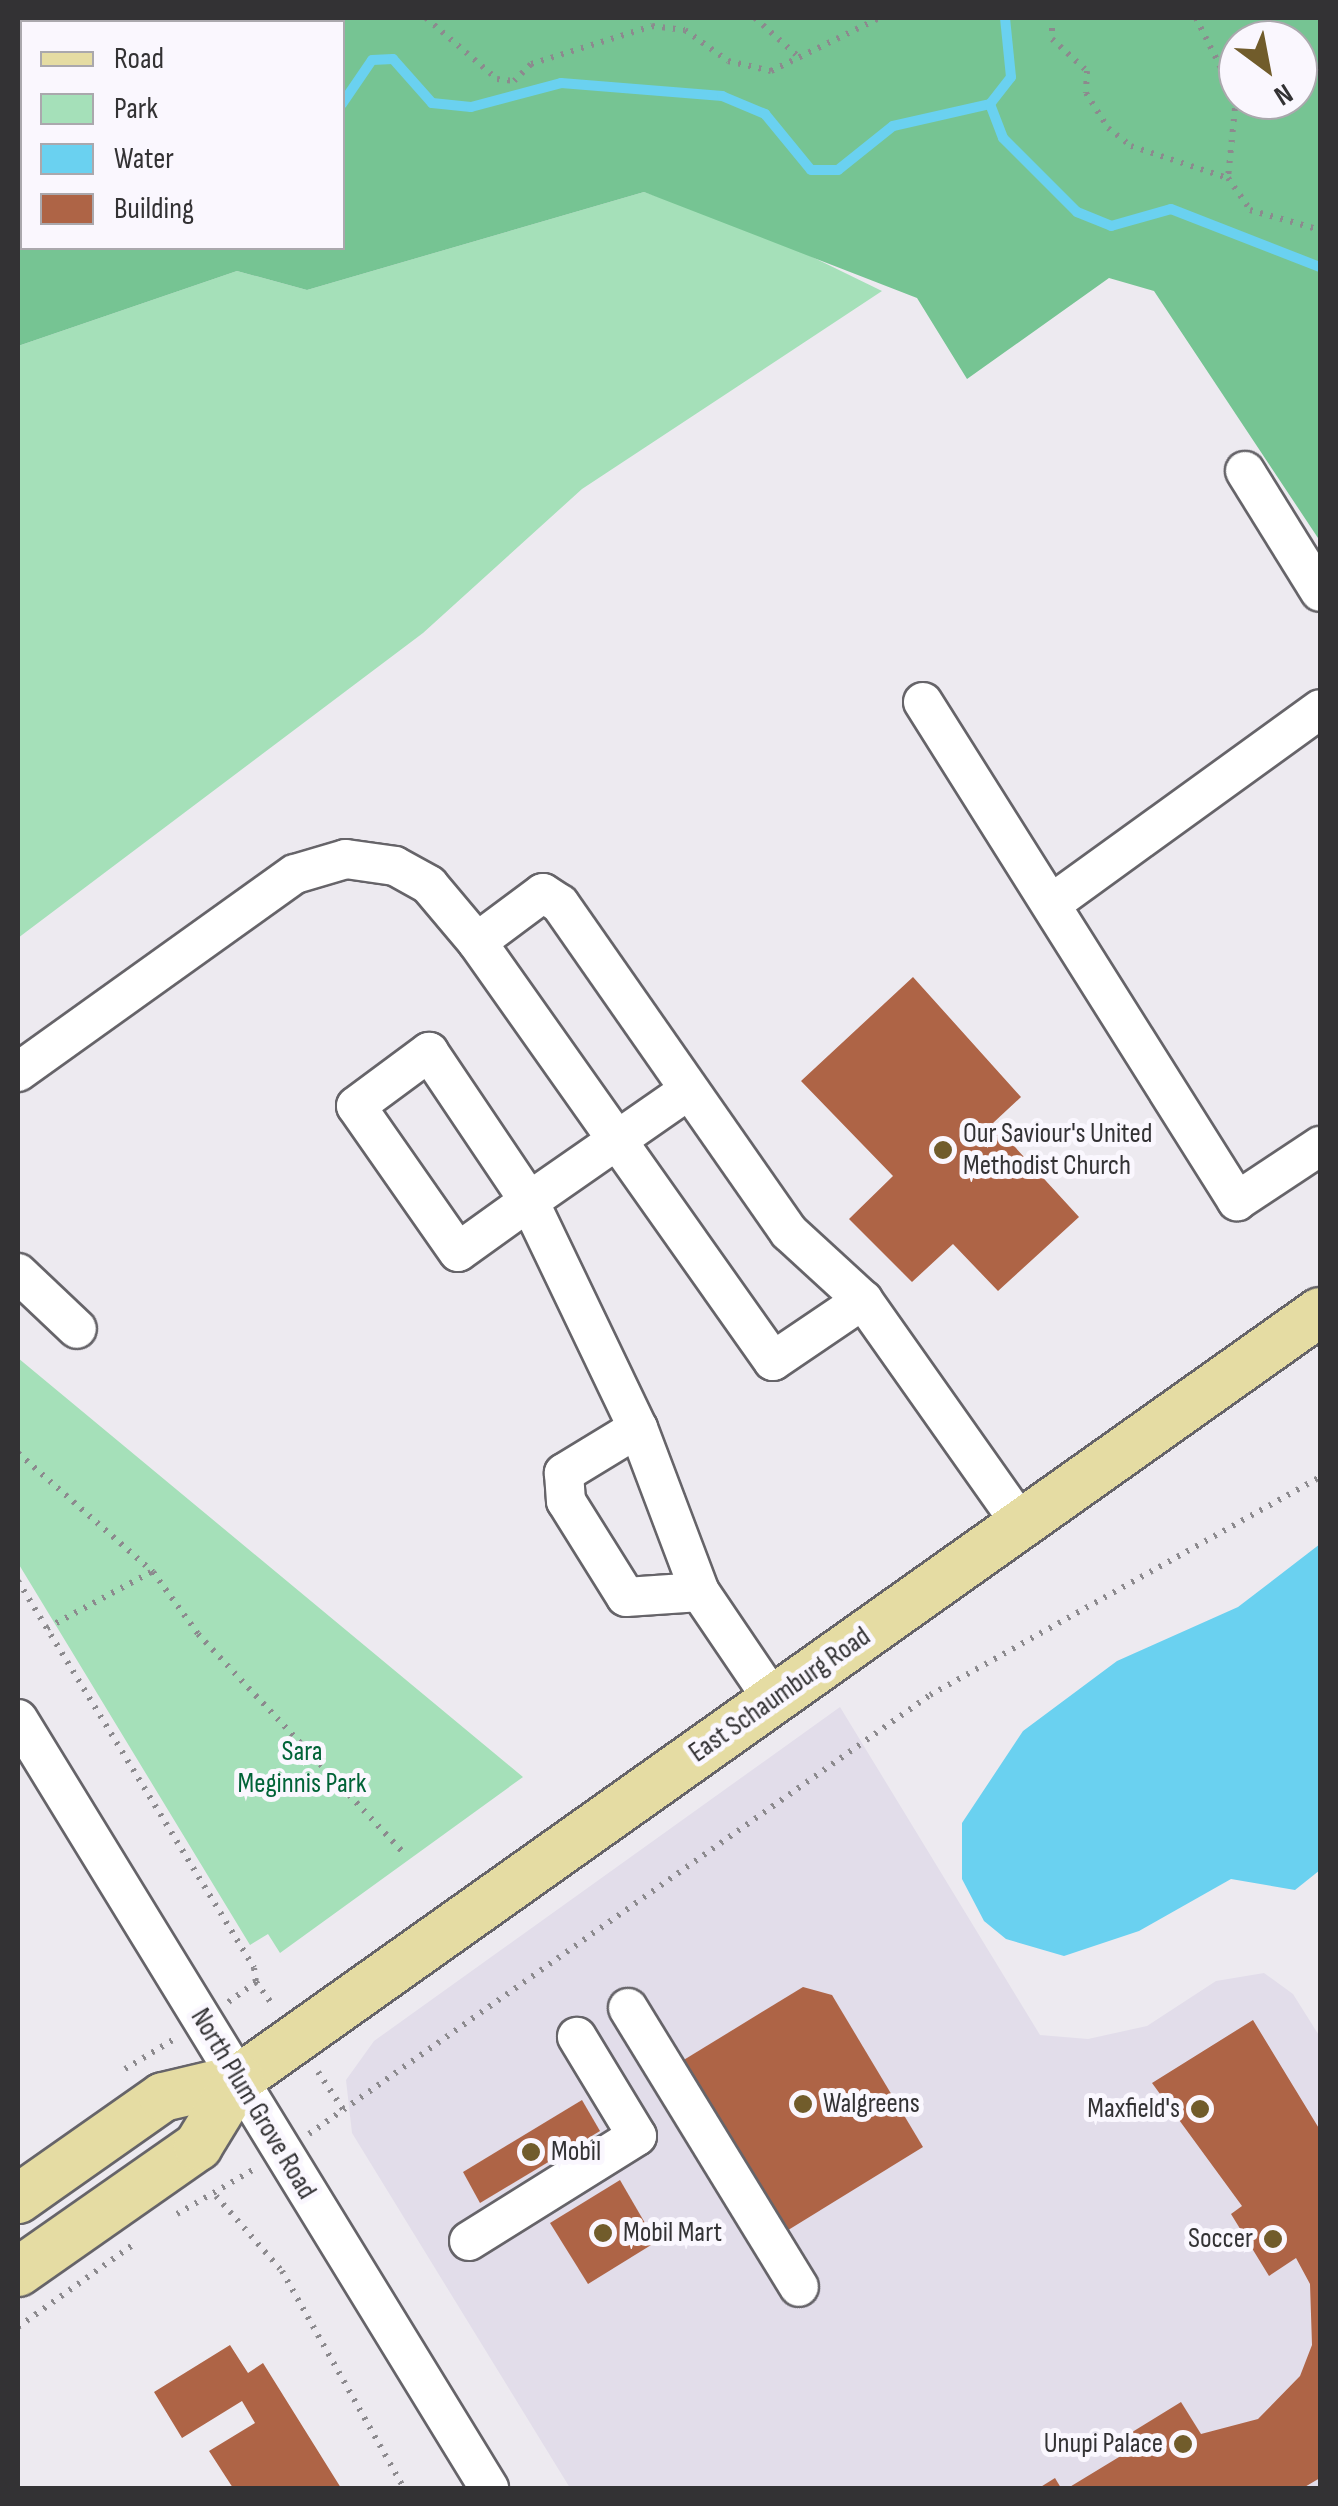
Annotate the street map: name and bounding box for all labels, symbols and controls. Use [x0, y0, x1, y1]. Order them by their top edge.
legend [20, 20, 345, 250]
north arrow [1218, 20, 1318, 120]
text: Road [114, 41, 164, 77]
text: N [1268, 76, 1298, 112]
text: Park [114, 91, 158, 127]
text: Water [114, 141, 174, 177]
text: Building [114, 191, 194, 227]
place label: Our Saviour's United Methodist Church [963, 1117, 1152, 1183]
marker: Our Saviour's United Methodist Church [932, 1139, 954, 1161]
street label: East Schaumburg Road [683, 1620, 877, 1770]
park label: Sara Meginnis Park [238, 1735, 366, 1801]
street label: North Plum Grove Road [183, 2003, 323, 2205]
place label: Walgreens [823, 2087, 920, 2121]
place label: Maxfield's [1087, 2092, 1180, 2126]
marker: Walgreens [792, 2093, 814, 2115]
marker: Maxfield's [1189, 2098, 1211, 2120]
place label: Mobil [551, 2135, 601, 2169]
marker: Mobil [520, 2141, 542, 2163]
place label: Mobil Mart [623, 2216, 722, 2250]
marker: Mobil Mart [592, 2222, 614, 2244]
place label: Soccer [1188, 2222, 1253, 2256]
marker: Soccer [1262, 2228, 1284, 2250]
place label: Unupi Palace [1044, 2427, 1163, 2461]
marker: Unupi Palace [1172, 2433, 1194, 2455]

